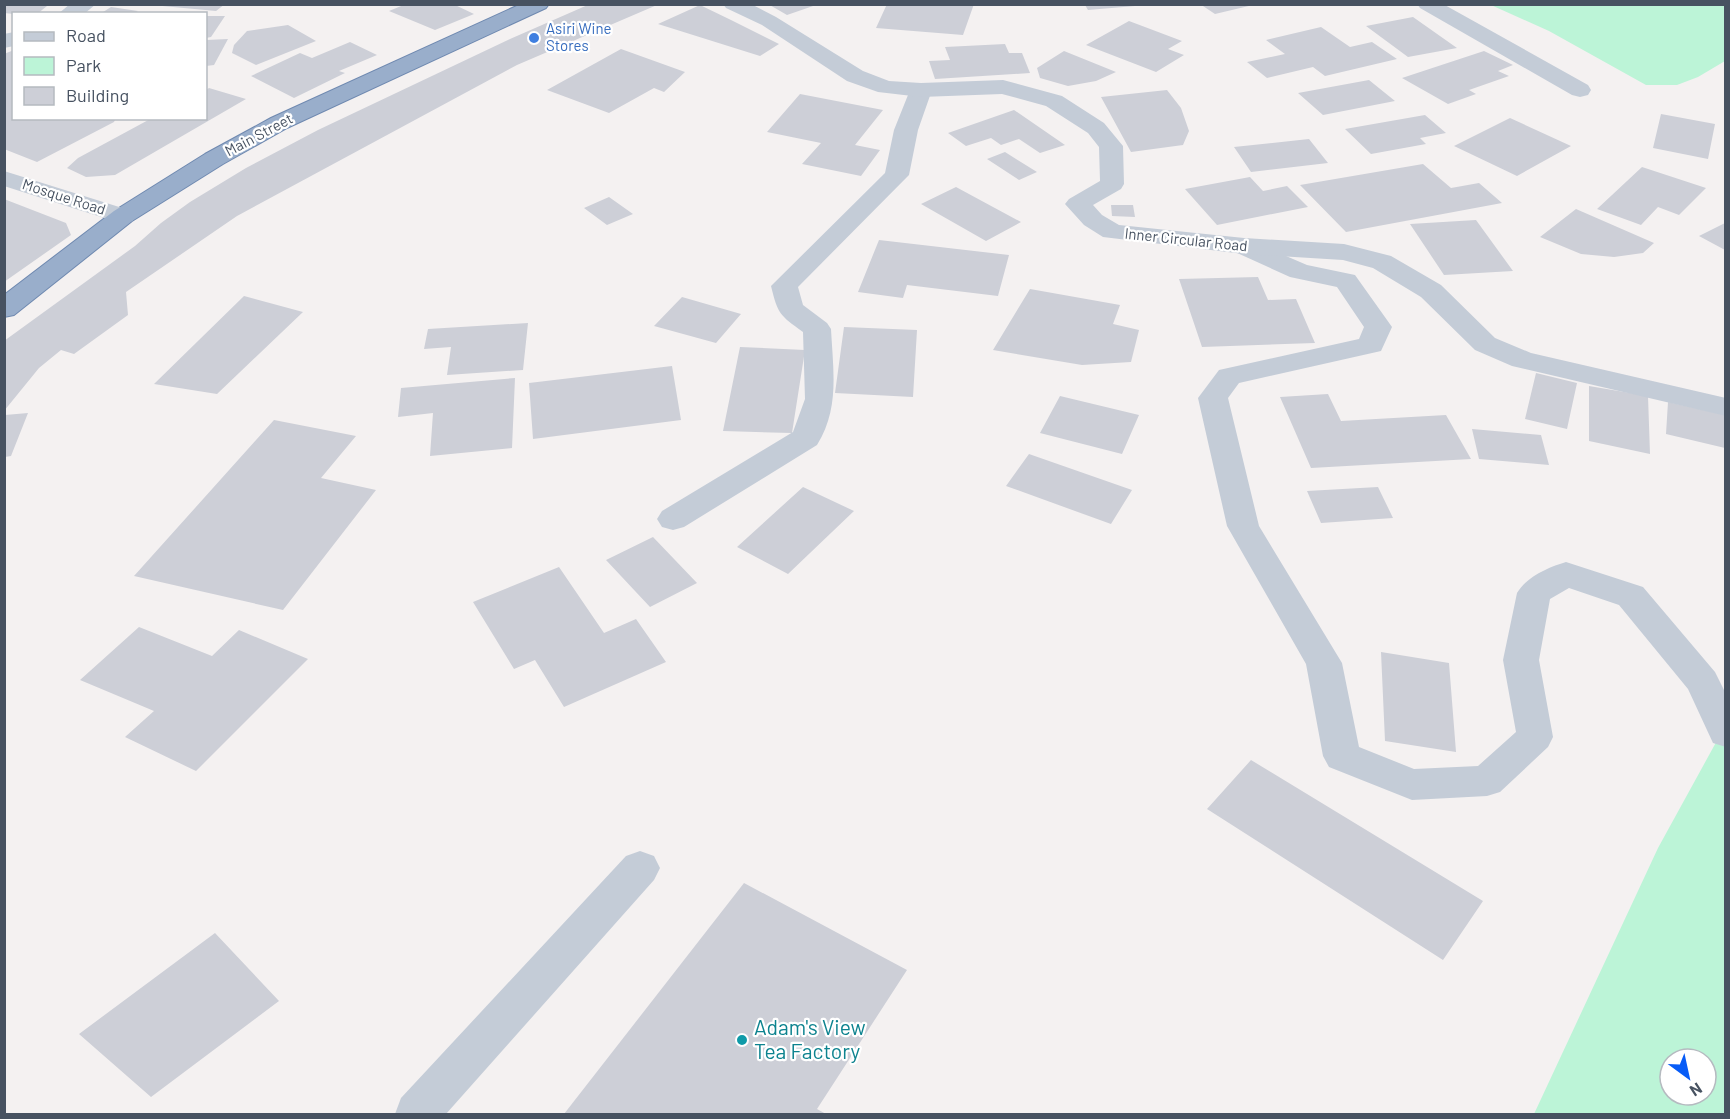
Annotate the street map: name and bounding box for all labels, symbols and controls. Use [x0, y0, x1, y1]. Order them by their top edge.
legend [12, 12, 207, 120]
place label: Asiri Wine Stores [546, 19, 611, 54]
text: Road [66, 24, 106, 46]
marker: Asiri Wine Stores [527, 31, 541, 45]
text: Park [66, 54, 101, 76]
text: Building [66, 84, 129, 106]
street label: Main Street [222, 109, 296, 159]
street label: Mosque Road [20, 174, 108, 218]
street label: Inner Circular Road [1124, 224, 1248, 254]
place label: Adam's View Tea Factory [754, 1014, 866, 1063]
marker: Adam's View Tea Factory [735, 1033, 749, 1047]
north arrow [1658, 1047, 1718, 1107]
text: N [1687, 1079, 1706, 1101]

